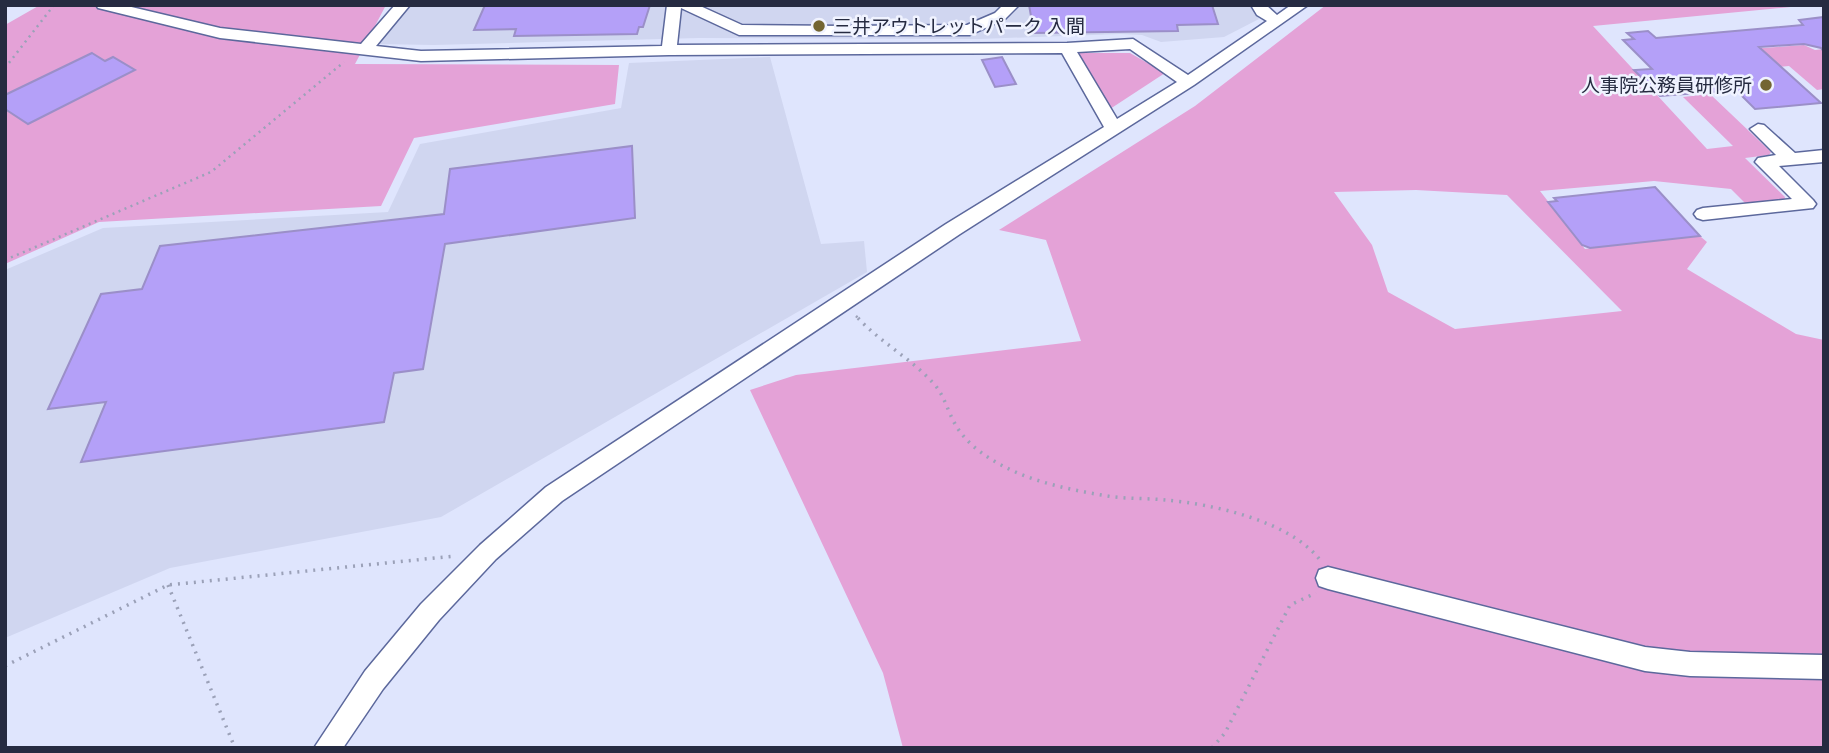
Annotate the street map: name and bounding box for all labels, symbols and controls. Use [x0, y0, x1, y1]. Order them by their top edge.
place label: 三井アウトレットパーク 入間 [833, 13, 1085, 39]
marker: 三井アウトレットパーク 入間 [811, 18, 827, 34]
place label: 人事院公務員研修所 [1581, 72, 1752, 98]
marker: 人事院公務員研修所 [1758, 77, 1774, 93]

